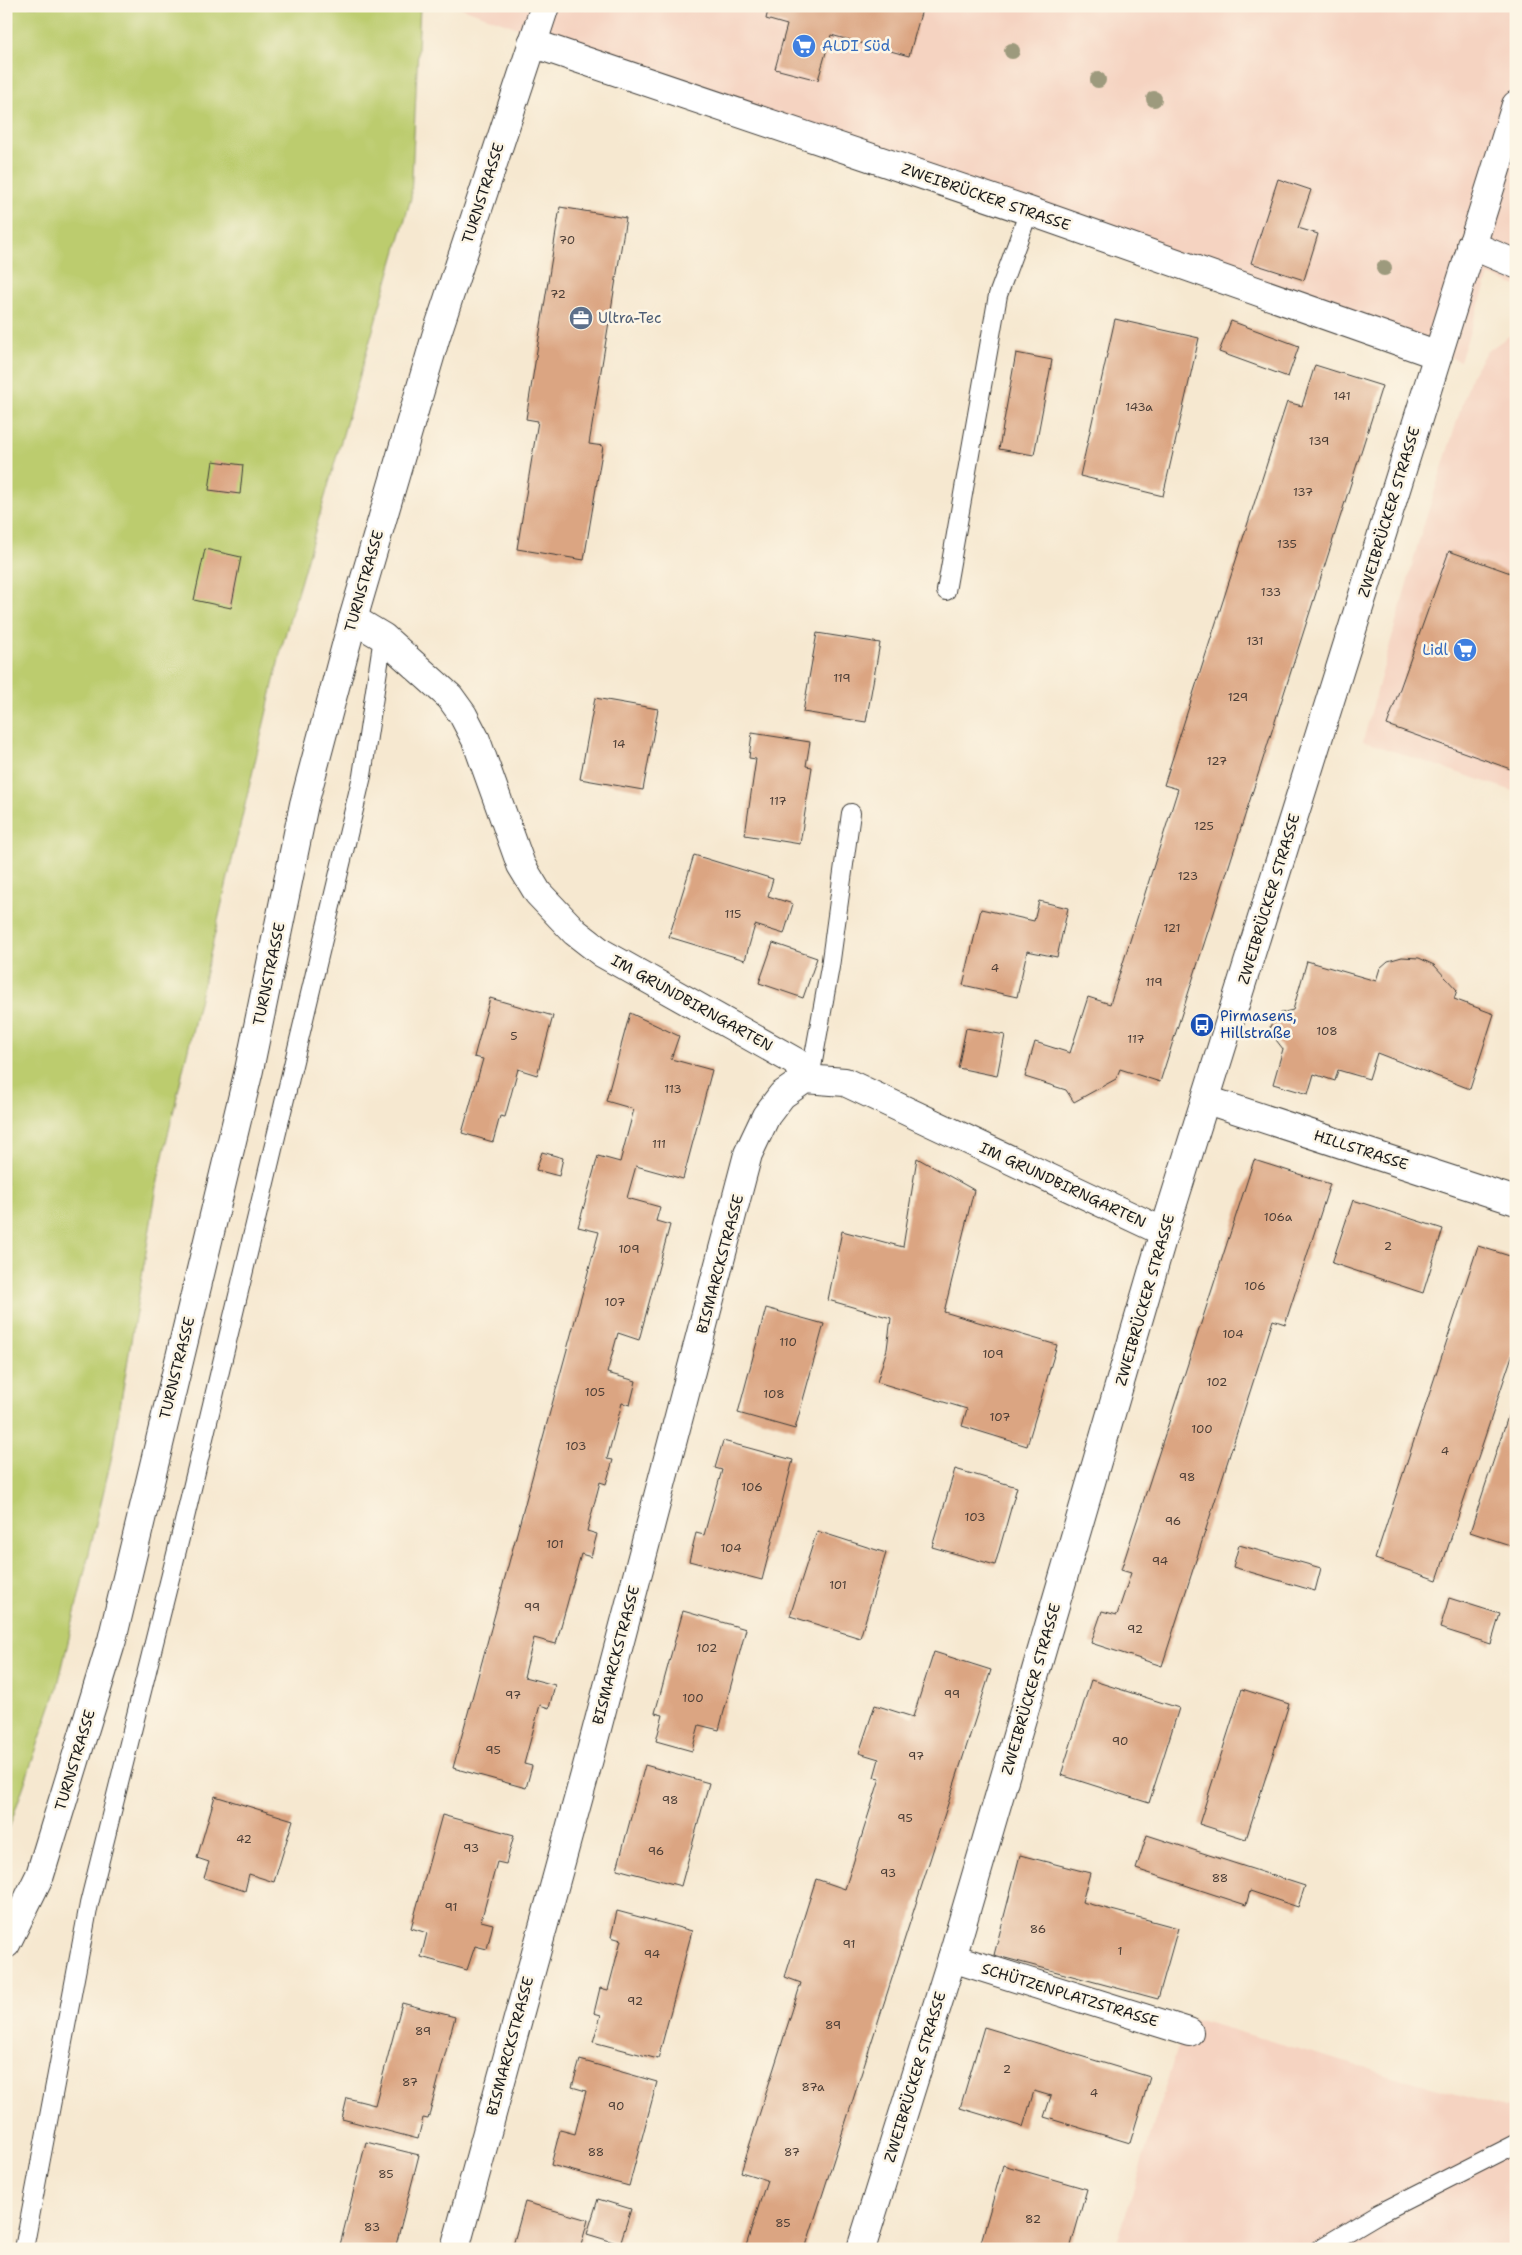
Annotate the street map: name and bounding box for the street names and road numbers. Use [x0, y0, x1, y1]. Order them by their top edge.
street label: TURNSTRASSE [457, 140, 509, 246]
street label: ZWEIBRÜCKER STRASSE [899, 159, 1073, 235]
street label: ZWEIBRÜCKER STRASSE [1353, 424, 1425, 600]
street label: TURNSTRASSE [340, 528, 388, 634]
street label: ZWEIBRÜCKER STRASSE [1233, 811, 1305, 987]
street label: TURNSTRASSE [248, 921, 290, 1027]
street label: IM GRUNDBIRNGARTEN [608, 950, 776, 1056]
street label: HILLSTRASSE [1311, 1125, 1411, 1175]
street label: IM GRUNDBIRNGARTEN [976, 1138, 1150, 1232]
street label: BISMARCKSTRASSE [692, 1192, 748, 1336]
street label: ZWEIBRÜCKER STRASSE [1111, 1212, 1179, 1388]
street label: TURNSTRASSE [155, 1315, 199, 1421]
street label: BISMARCKSTRASSE [588, 1583, 644, 1727]
street label: ZWEIBRÜCKER STRASSE [997, 1601, 1065, 1777]
street label: TURNSTRASSE [50, 1707, 100, 1813]
street label: SCHÜTZENPLATZSTRASSE [979, 1959, 1161, 2031]
street label: BISMARCKSTRASSE [482, 1974, 538, 2118]
street label: ZWEIBRÜCKER STRASSE [879, 1989, 951, 2165]

